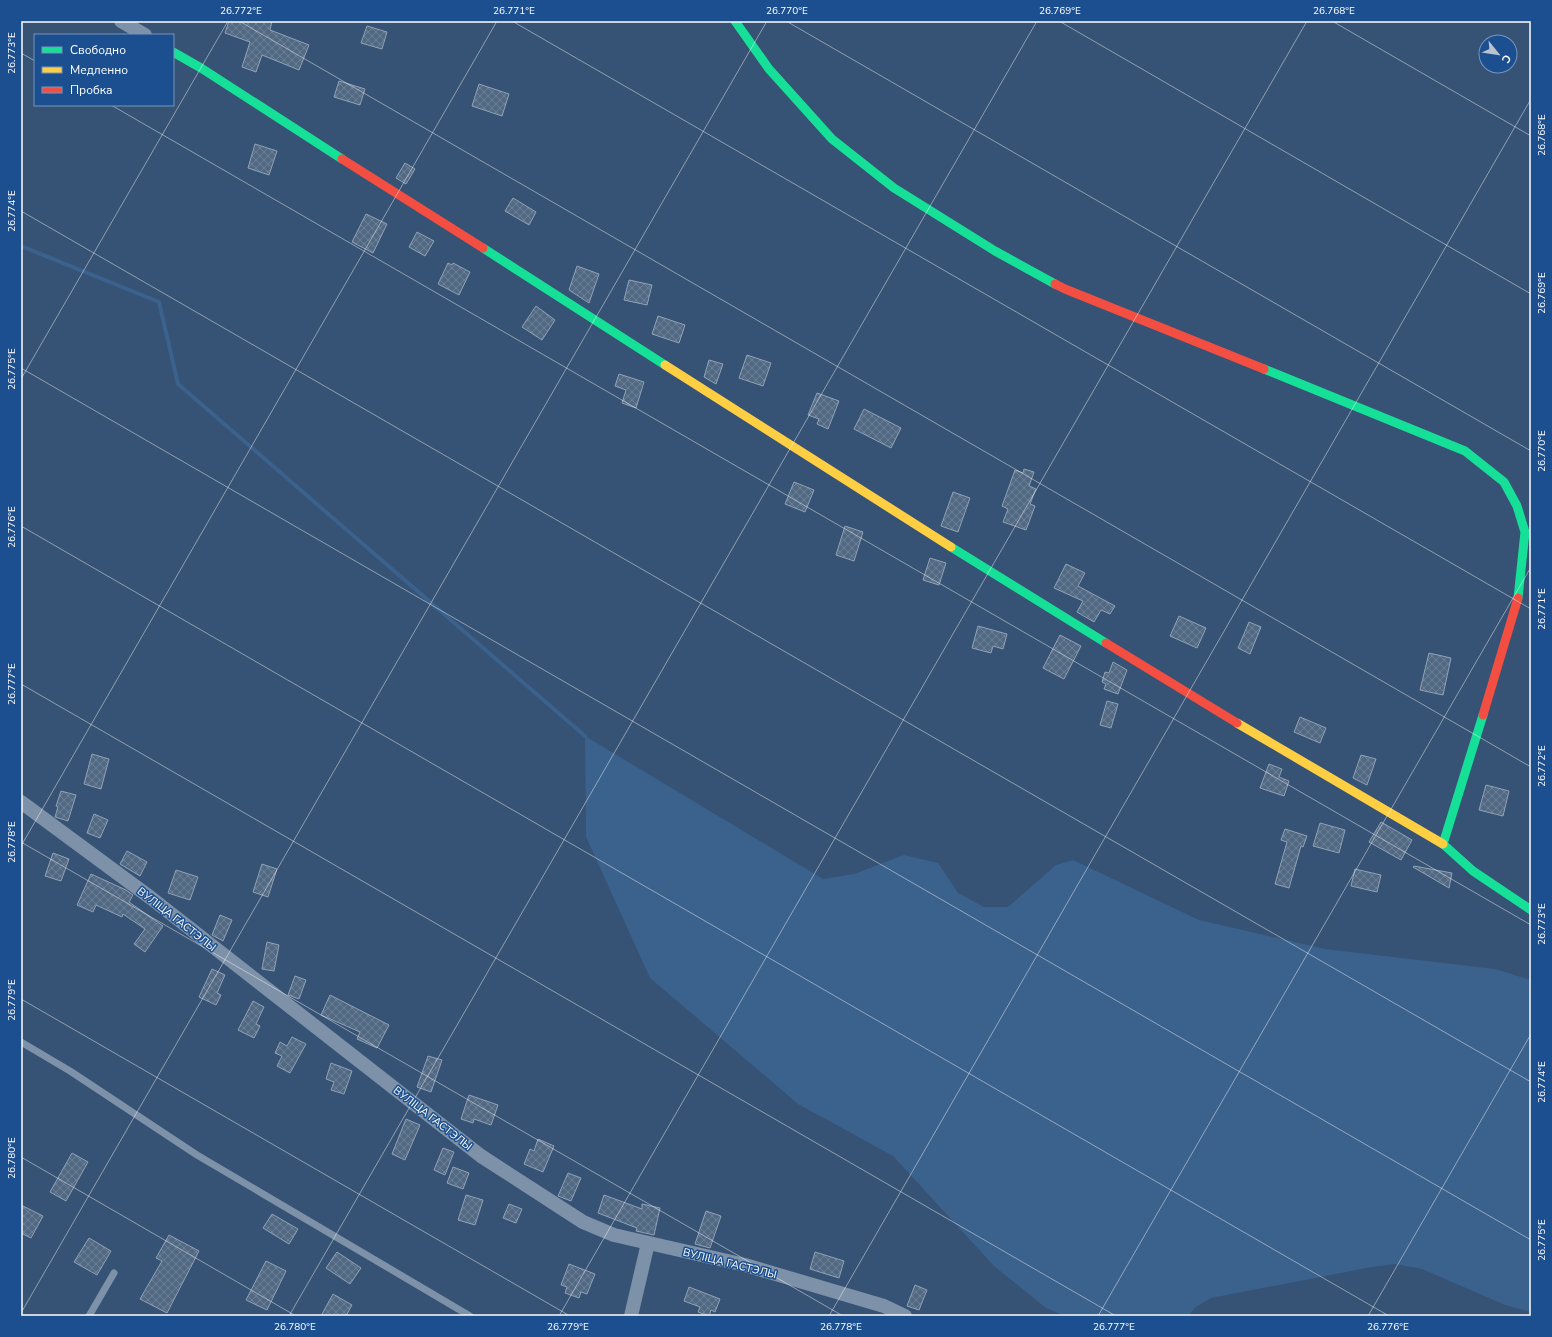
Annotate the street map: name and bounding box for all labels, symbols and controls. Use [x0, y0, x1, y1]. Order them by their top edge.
text: 26.772°E [220, 4, 262, 18]
text: 26.771°E [493, 4, 535, 18]
text: 26.770°E [766, 4, 808, 18]
text: 26.769°E [1039, 4, 1081, 18]
text: 26.768°E [1313, 4, 1355, 18]
text: 26.773°E [5, 32, 19, 74]
legend [34, 34, 174, 106]
north arrow [1478, 34, 1518, 74]
text: Свободно [70, 42, 126, 58]
text: С [1498, 52, 1515, 66]
text: Медленно [70, 62, 128, 78]
text: Пробка [70, 82, 113, 98]
text: 26.768°E [1535, 114, 1549, 156]
text: 26.774°E [5, 190, 19, 232]
text: 26.769°E [1535, 272, 1549, 314]
text: 26.775°E [5, 348, 19, 390]
text: 26.770°E [1535, 430, 1549, 472]
text: 26.776°E [5, 506, 19, 548]
text: 26.771°E [1535, 588, 1549, 630]
text: 26.777°E [5, 663, 19, 705]
text: 26.772°E [1535, 745, 1549, 787]
text: 26.778°E [5, 821, 19, 863]
street label: ВУЛІЦА ГАСТЭЛЫ [134, 884, 219, 955]
text: 26.773°E [1535, 903, 1549, 945]
text: 26.779°E [5, 979, 19, 1021]
text: 26.774°E [1535, 1061, 1549, 1103]
street label: ВУЛІЦА ГАСТЭЛЫ [390, 1083, 475, 1154]
text: 26.780°E [5, 1137, 19, 1179]
text: 26.775°E [1535, 1219, 1549, 1261]
street label: ВУЛІЦА ГАСТЭЛЫ [681, 1245, 778, 1282]
text: 26.780°E [274, 1320, 316, 1334]
text: 26.779°E [547, 1320, 589, 1334]
text: 26.778°E [820, 1320, 862, 1334]
text: 26.777°E [1093, 1320, 1135, 1334]
text: 26.776°E [1367, 1320, 1409, 1334]

